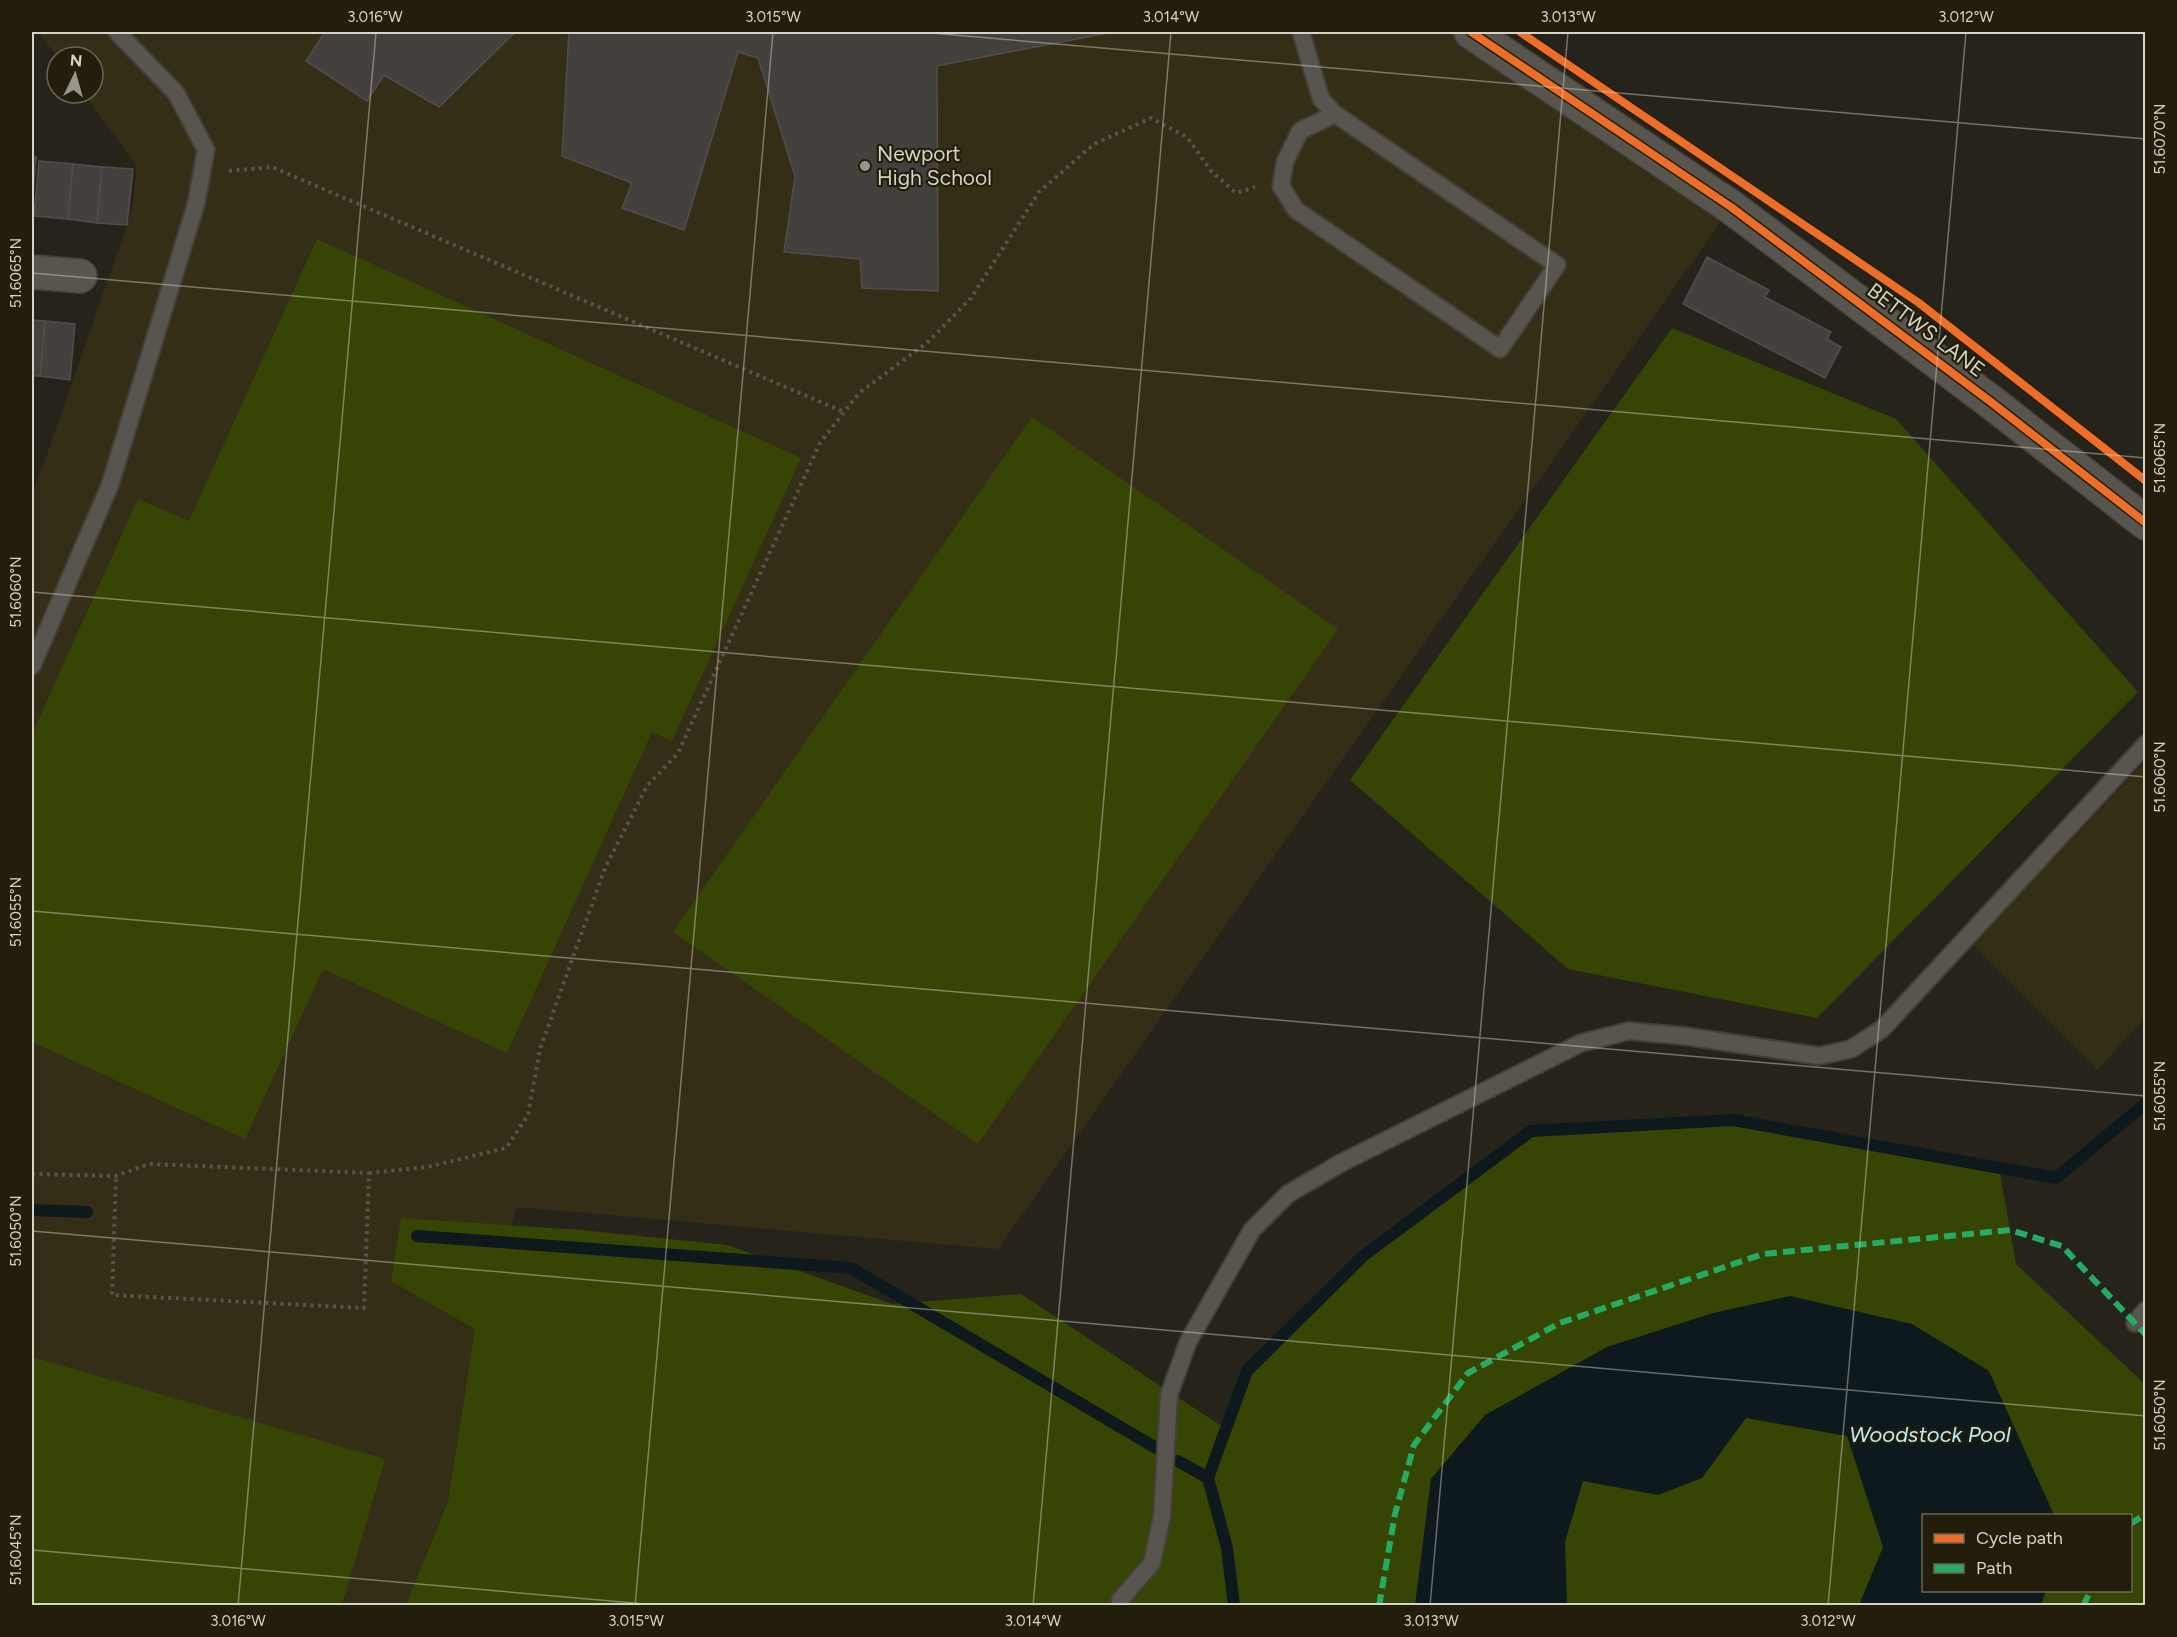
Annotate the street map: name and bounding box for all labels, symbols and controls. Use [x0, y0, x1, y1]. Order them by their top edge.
text: 3.016°W [347, 8, 403, 26]
text: 3.015°W [745, 8, 801, 26]
text: 3.014°W [1143, 8, 1200, 26]
text: 3.013°W [1540, 8, 1596, 26]
text: 3.012°W [1938, 8, 1994, 26]
north arrow [45, 45, 105, 105]
text: N [69, 51, 83, 71]
text: 51.6070°N [2151, 104, 2169, 174]
place label: Newport High School [877, 141, 992, 190]
marker: Newport High School [858, 159, 872, 173]
text: 51.6065°N [7, 238, 25, 308]
street label: BETTWS LANE [1863, 277, 1990, 382]
text: 51.6065°N [2151, 423, 2169, 493]
text: 51.6060°N [7, 556, 25, 628]
text: 51.6060°N [2151, 741, 2169, 813]
text: 51.6055°N [7, 877, 25, 947]
text: 51.6055°N [2151, 1061, 2169, 1131]
text: 51.6050°N [7, 1195, 25, 1267]
text: 51.6050°N [2151, 1379, 2169, 1451]
water label: Woodstock Pool [1849, 1421, 2011, 1448]
text: 51.6045°N [7, 1514, 25, 1586]
legend [1922, 1514, 2132, 1592]
text: Cycle path [1976, 1527, 2063, 1549]
text: Path [1976, 1557, 2012, 1579]
text: 3.016°W [210, 1612, 266, 1630]
text: 3.015°W [608, 1612, 664, 1630]
text: 3.014°W [1005, 1612, 1062, 1630]
text: 3.013°W [1403, 1612, 1459, 1630]
text: 3.012°W [1800, 1612, 1856, 1630]

